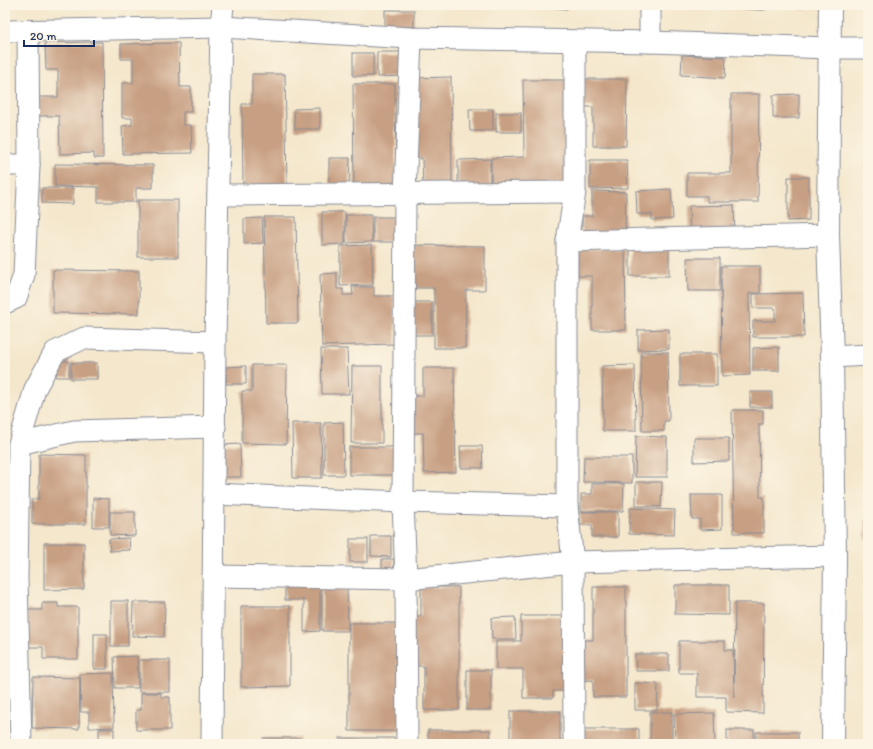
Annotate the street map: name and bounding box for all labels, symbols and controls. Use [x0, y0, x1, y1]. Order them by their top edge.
scale bar [24, 22, 94, 48]
text: 20 m [30, 29, 57, 43]

